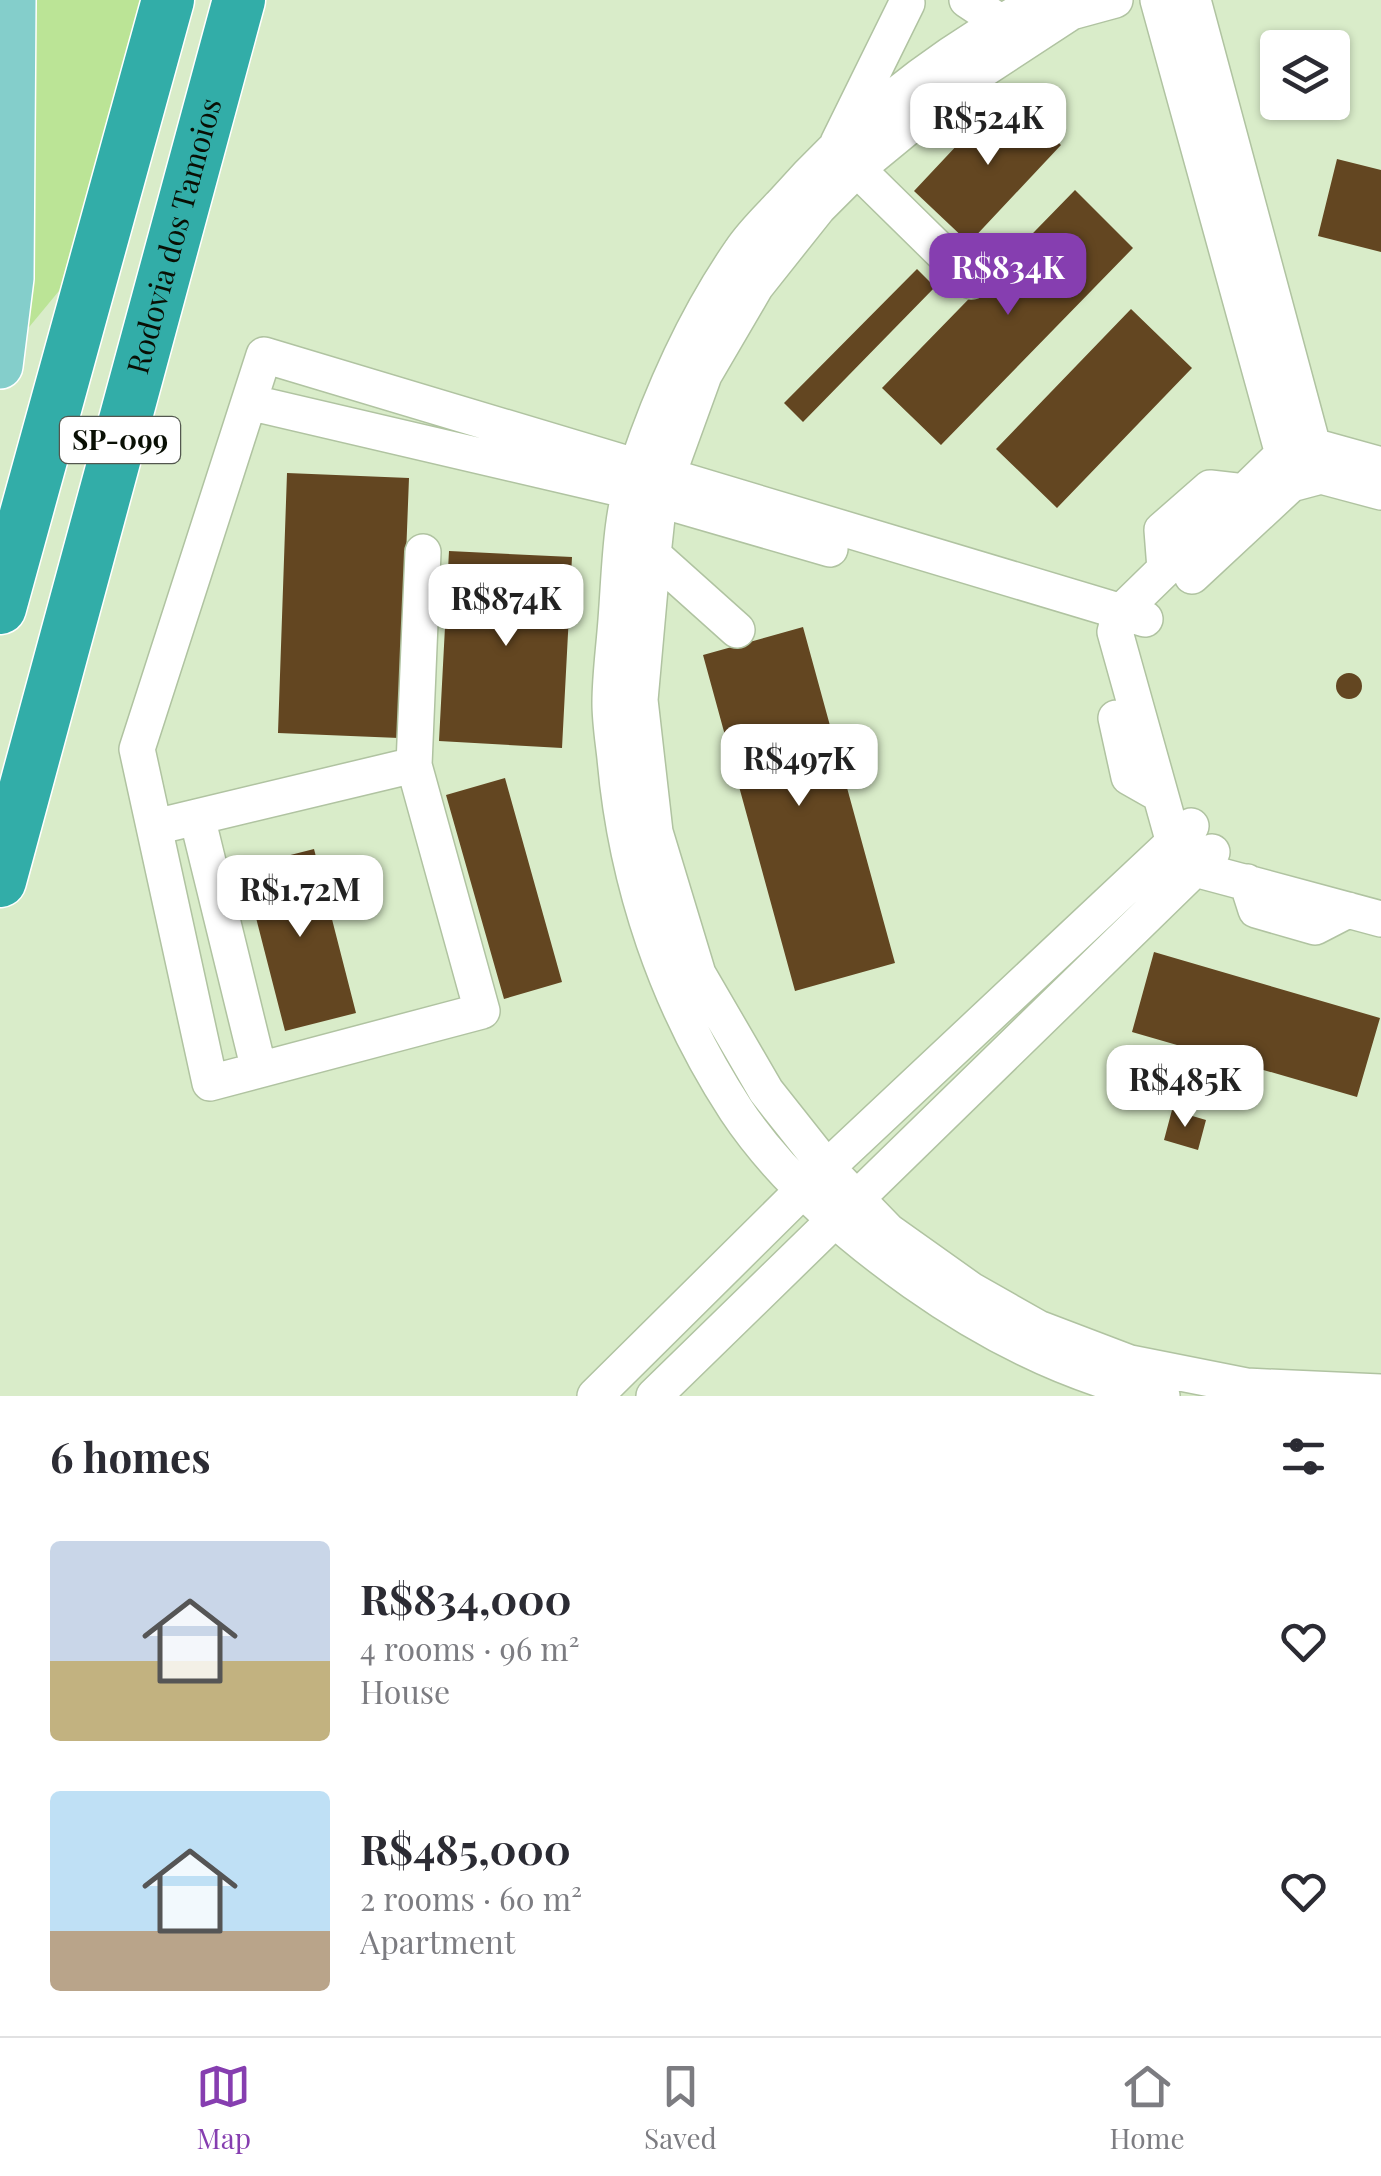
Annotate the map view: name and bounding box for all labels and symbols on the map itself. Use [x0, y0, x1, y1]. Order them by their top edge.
pin: R$524K [907, 83, 1069, 168]
street label: Rodovia dos Tamoios [116, 93, 229, 378]
pin: R$834K [927, 233, 1089, 318]
road number: SP-099 [60, 417, 180, 463]
pin: R$874K [425, 564, 587, 649]
pin: R$497K [718, 724, 880, 809]
pin: R$1.72M [208, 855, 392, 940]
pin: R$485K [1104, 1045, 1266, 1130]

